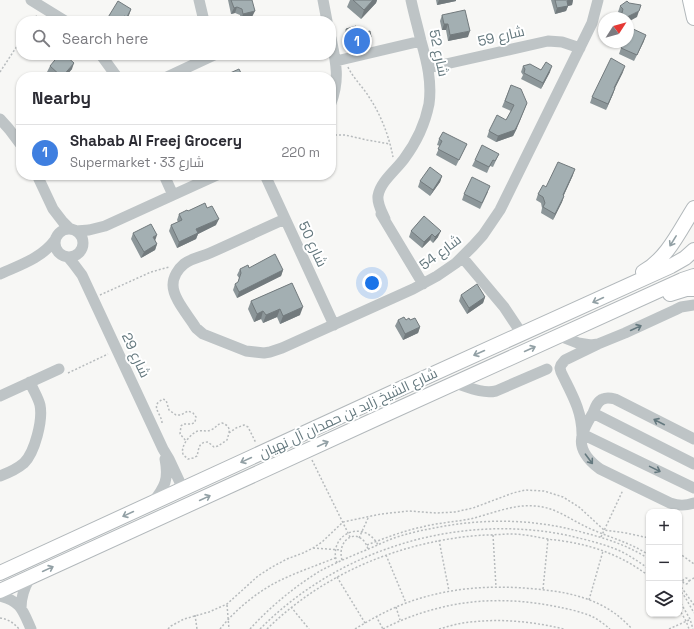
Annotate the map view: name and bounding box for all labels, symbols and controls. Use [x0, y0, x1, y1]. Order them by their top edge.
north arrow [598, 12, 634, 48]
search box [16, 16, 336, 60]
street label: شارع 59 [476, 22, 526, 50]
pin: 1 [344, 26, 370, 56]
icon: search [30, 27, 52, 49]
street label: شارع 52 [425, 28, 453, 78]
text: Search here [62, 29, 148, 48]
text: Nearby [32, 87, 91, 109]
text: Shabab Al Freej Grocery [70, 131, 242, 150]
text: 1 [42, 144, 48, 161]
text: 220 m [281, 144, 320, 161]
text: Supermarket · شارع 33 [70, 154, 204, 171]
street label: شارع 50 [295, 218, 331, 270]
street label: شارع 54 [415, 230, 465, 274]
one-way arrow [669, 235, 677, 246]
your location [362, 273, 382, 293]
one-way arrow [592, 297, 604, 304]
one-way arrow [629, 324, 641, 331]
street label: شارع 29 [118, 330, 154, 380]
one-way arrow [524, 345, 536, 352]
one-way arrow [474, 350, 486, 357]
street label: شارع الشيخ زايد بن حمدان آل نهيان [256, 364, 440, 462]
one-way arrow [653, 418, 665, 425]
one-way arrow [317, 440, 329, 447]
one-way arrow [585, 453, 593, 464]
one-way arrow [241, 457, 253, 464]
one-way arrow [649, 466, 661, 473]
one-way arrow [198, 494, 210, 501]
map controls [646, 509, 682, 617]
button: + [646, 509, 682, 545]
one-way arrow [123, 511, 135, 518]
button: − [646, 545, 682, 581]
one-way arrow [42, 565, 54, 573]
button: layers [646, 581, 682, 617]

